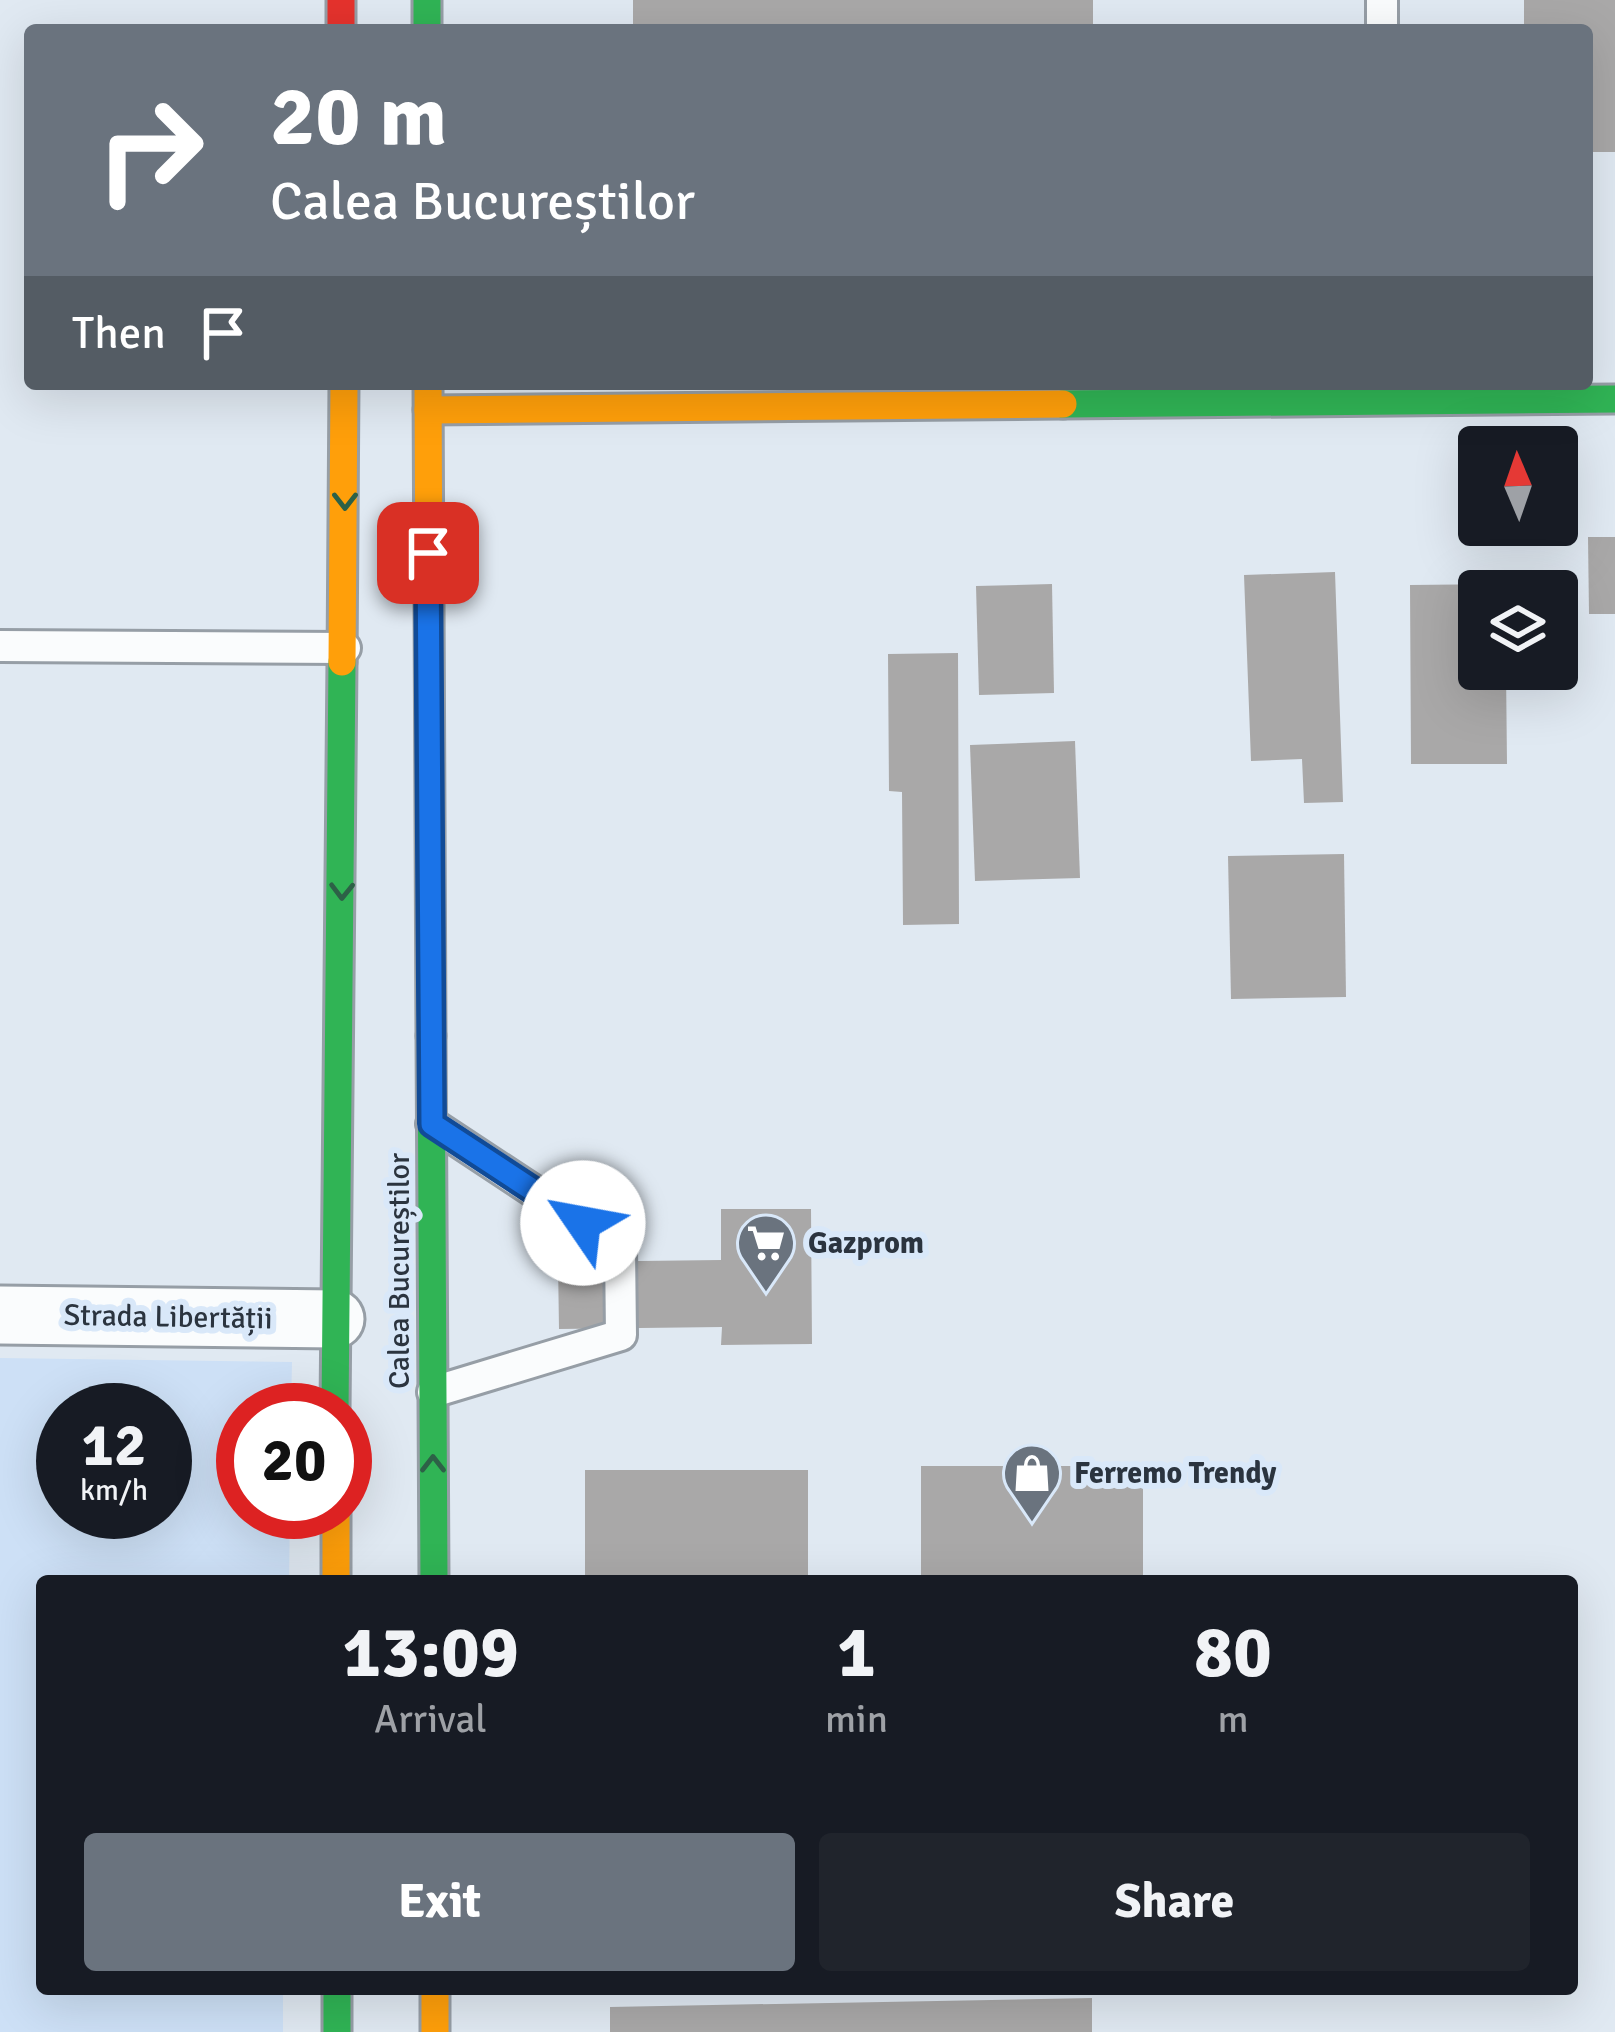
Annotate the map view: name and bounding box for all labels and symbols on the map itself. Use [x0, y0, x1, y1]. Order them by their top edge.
north arrow [1458, 426, 1578, 546]
one-way arrow [331, 492, 357, 511]
pin [377, 502, 479, 604]
one-way arrow [329, 882, 355, 901]
street label: Calea Bucureștilor [381, 1153, 418, 1389]
position arrow [520, 1160, 646, 1286]
supermarket icon: Gazprom [735, 1212, 797, 1294]
place label: Gazprom [808, 1225, 924, 1262]
street label: Strada Libertății [63, 1297, 273, 1337]
speed limit sign: 20 [216, 1383, 372, 1539]
shop icon: Ferremo Trendy [1001, 1442, 1063, 1524]
one-way arrow [420, 1454, 446, 1472]
place label: Ferremo Trendy [1074, 1455, 1277, 1492]

